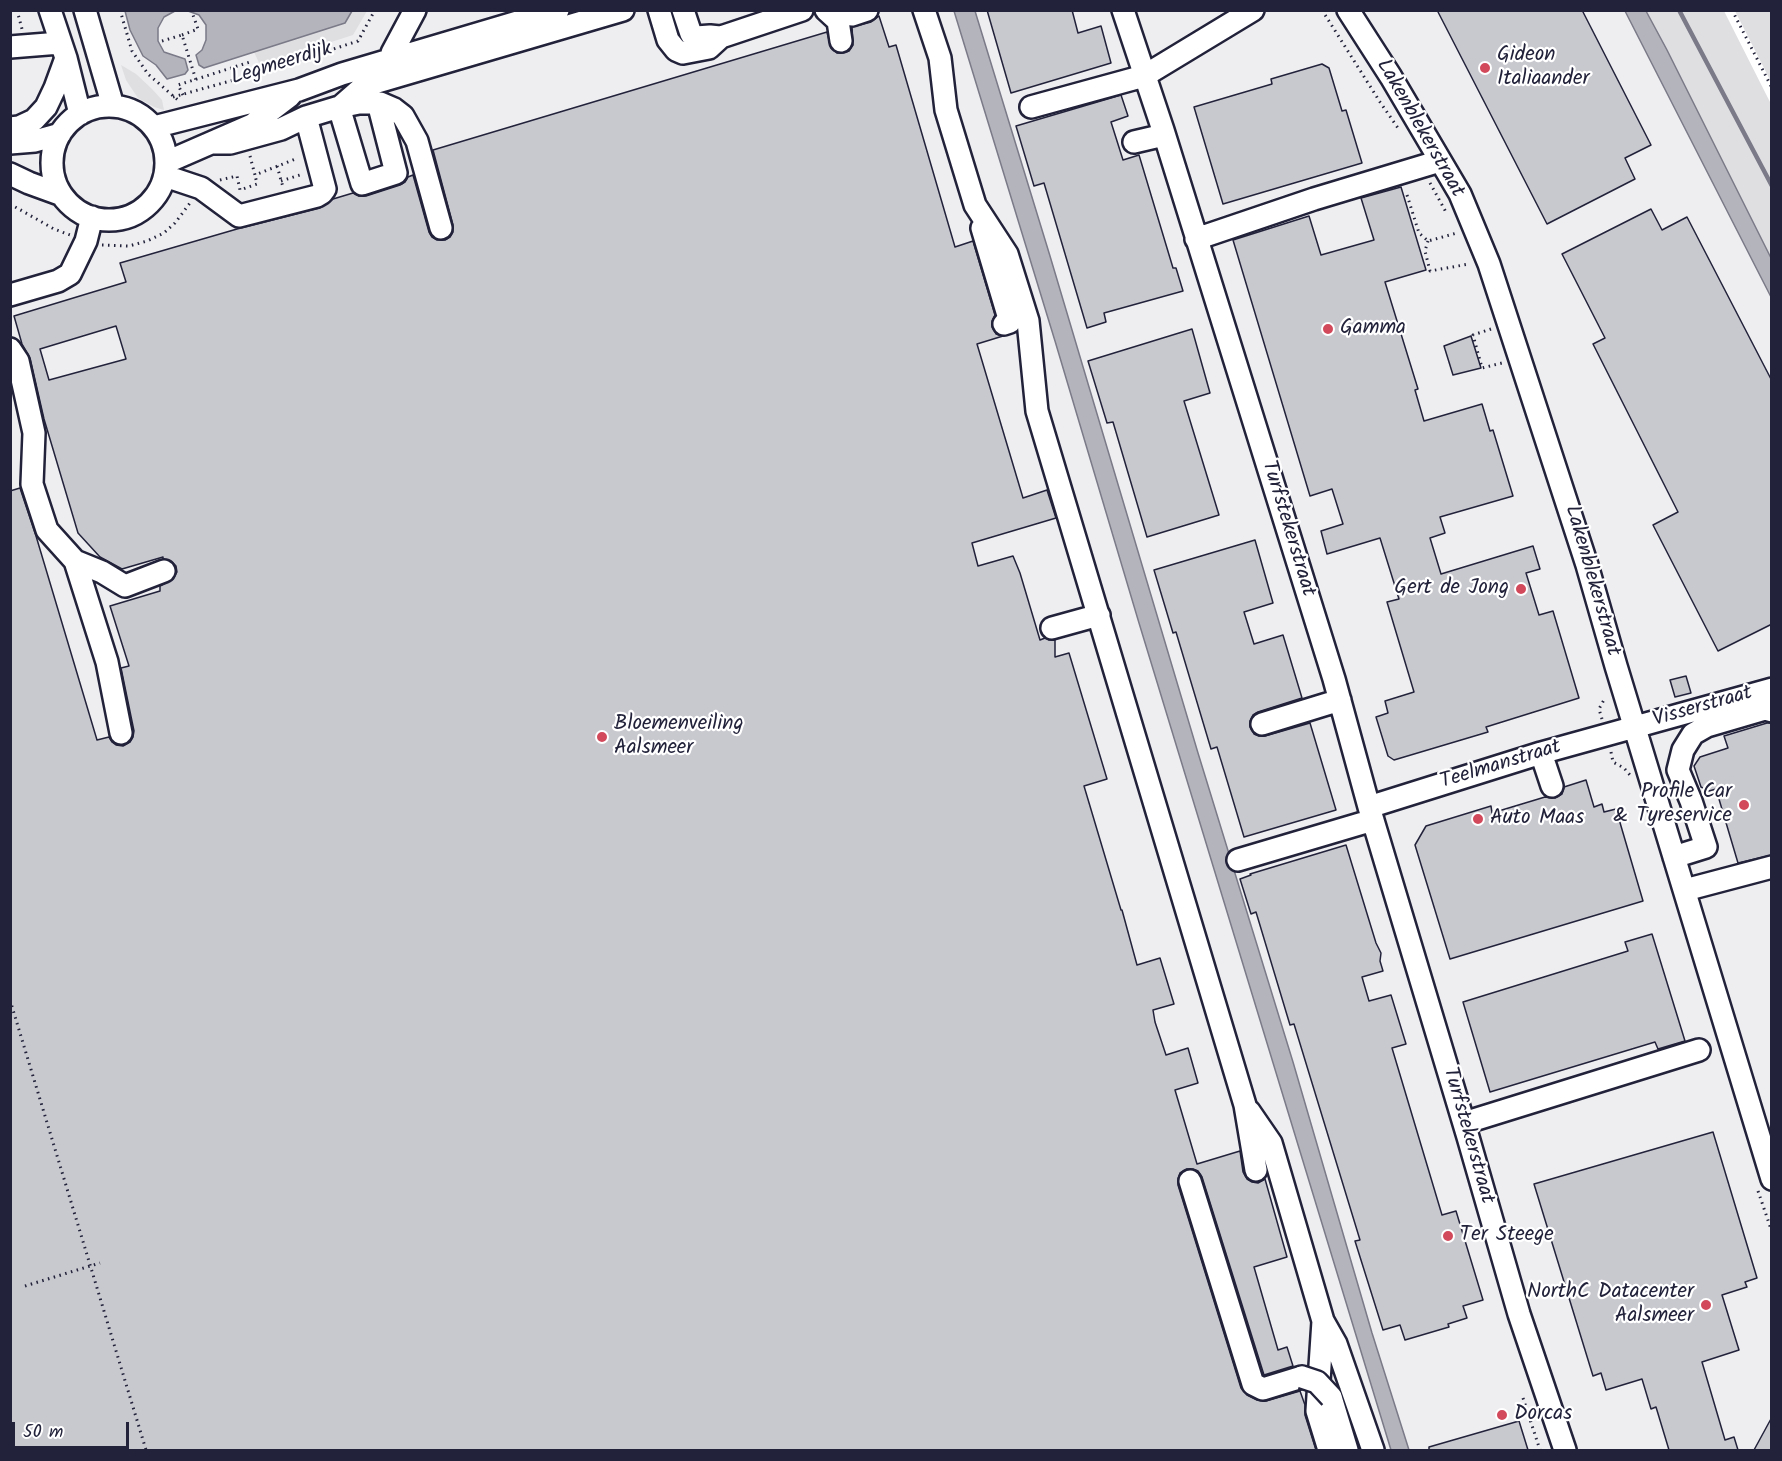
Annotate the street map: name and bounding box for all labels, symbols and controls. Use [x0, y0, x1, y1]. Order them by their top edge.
street label: Legmeerdijk [229, 38, 335, 92]
place label: Gideon Italiaander [1497, 43, 1589, 93]
street label: Lakenblekerstraat [1369, 55, 1469, 203]
marker: Gideon Italiaander [1478, 61, 1492, 75]
place label: Gamma [1340, 316, 1406, 342]
marker: Gamma [1321, 322, 1335, 336]
street label: Turfstekerstraat [1254, 458, 1320, 600]
street label: Lakenblekerstraat [1557, 503, 1625, 659]
place label: Gert de Jong [1394, 576, 1509, 602]
marker: Gert de Jong [1514, 582, 1528, 596]
street label: Visserstraat [1650, 682, 1756, 734]
place label: Bloemenveiling Aalsmeer [614, 712, 743, 762]
marker: Bloemenveiling Aalsmeer [595, 730, 609, 744]
street label: Teelmanstraat [1438, 736, 1564, 796]
place label: Profile Car & Tyreservice [1613, 780, 1732, 830]
marker: Profile Car & Tyreservice [1737, 798, 1751, 812]
place label: Auto Maas [1490, 806, 1584, 832]
marker: Auto Maas [1471, 812, 1485, 826]
street label: Turfstekerstraat [1435, 1065, 1499, 1207]
place label: Ter Steege [1460, 1223, 1554, 1249]
marker: Ter Steege [1441, 1229, 1455, 1243]
place label: NorthC Datacenter Aalsmeer [1527, 1280, 1694, 1330]
marker: NorthC Datacenter Aalsmeer [1699, 1298, 1713, 1312]
place label: Dorcas [1514, 1402, 1572, 1428]
marker: Dorcas [1495, 1408, 1509, 1422]
scale bar [15, 1410, 132, 1448]
text: 50 m [23, 1418, 63, 1447]

